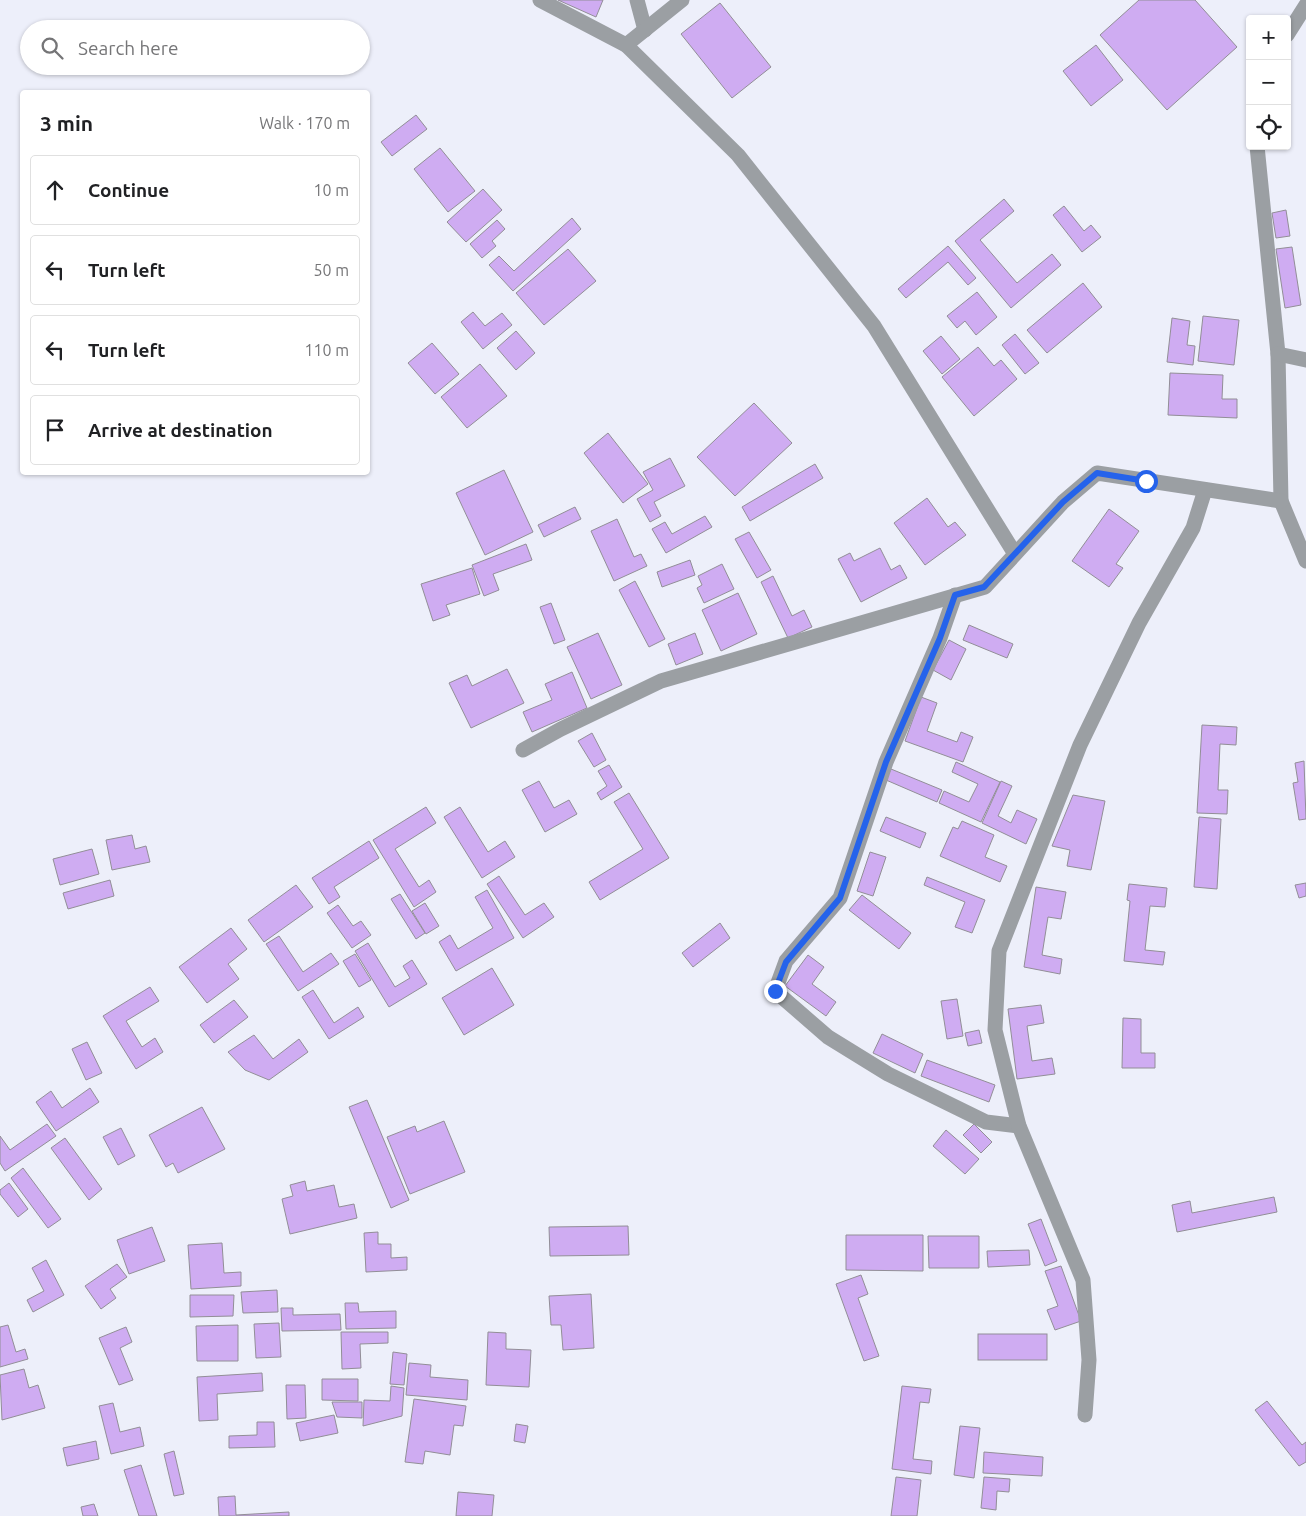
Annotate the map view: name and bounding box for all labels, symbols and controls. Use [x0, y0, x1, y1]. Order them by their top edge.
map controls [1246, 15, 1291, 150]
button: + [1246, 15, 1291, 60]
search box [20, 20, 370, 75]
icon: search [38, 34, 66, 62]
text: Search here [78, 37, 178, 59]
button: − [1246, 60, 1291, 105]
button: locate [1246, 105, 1291, 150]
text: 3 min [40, 111, 93, 135]
text: Walk · 170 m [259, 114, 350, 132]
icon: ahead [41, 176, 69, 204]
text: Continue [88, 179, 169, 201]
text: 10 m [313, 181, 349, 199]
icon: left [41, 256, 69, 284]
text: Turn left [88, 259, 166, 281]
text: 50 m [313, 261, 349, 279]
icon: left [41, 336, 69, 364]
text: Turn left [88, 339, 166, 361]
text: 110 m [304, 341, 349, 359]
icon: arrive [41, 416, 69, 444]
text: Arrive at destination [88, 419, 273, 441]
route start [1135, 470, 1158, 493]
route end [764, 980, 787, 1003]

